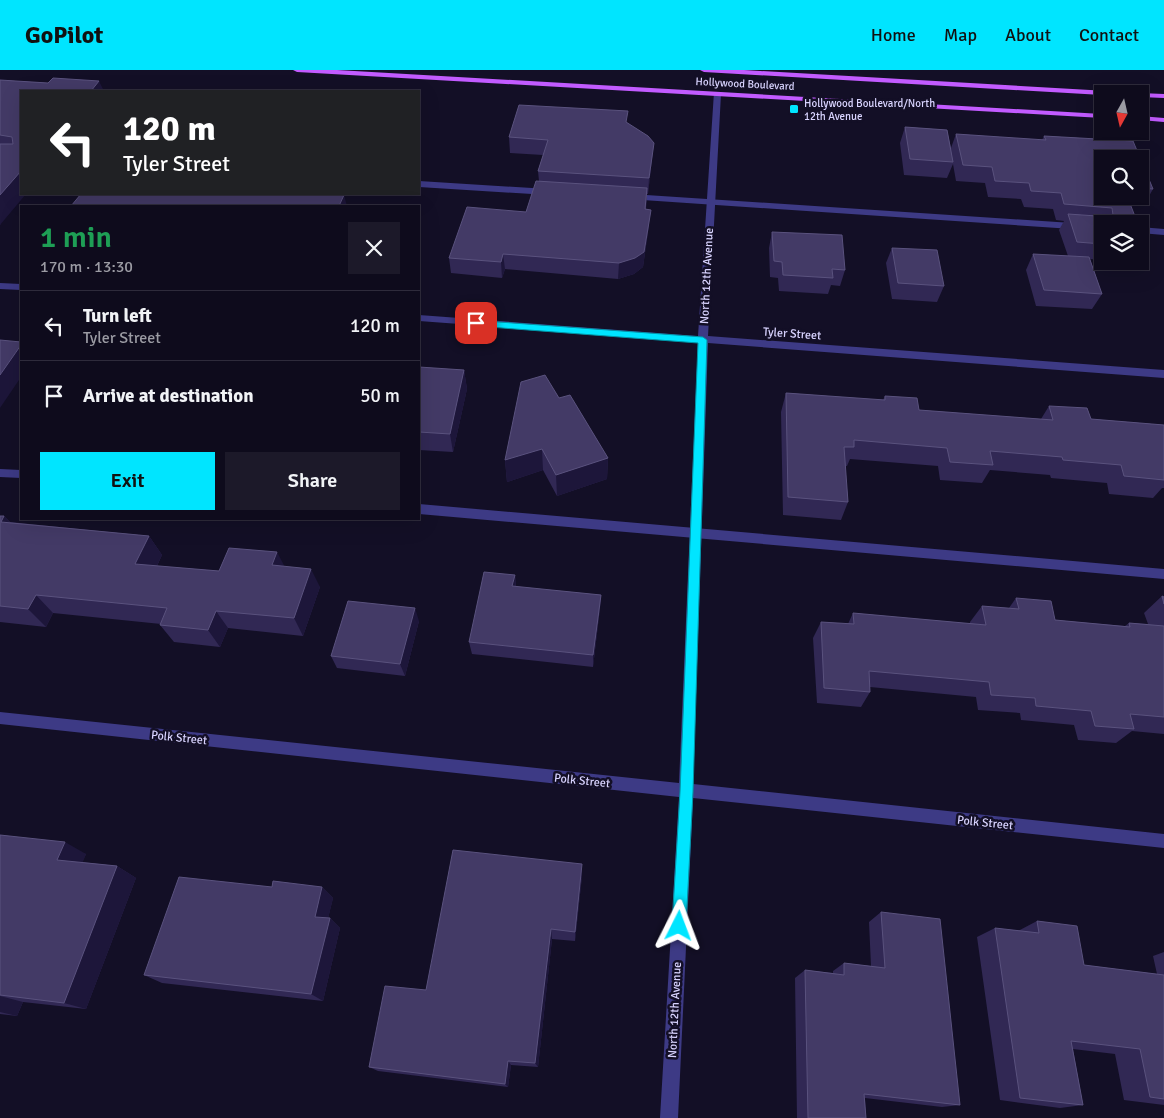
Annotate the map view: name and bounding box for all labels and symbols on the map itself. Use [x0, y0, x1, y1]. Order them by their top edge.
street label: Hollywood Boulevard [695, 75, 795, 93]
north arrow [1094, 85, 1149, 140]
place label: Hollywood Boulevard/North 12th Avenue [804, 97, 935, 123]
marker: Hollywood Boulevard/North 12th Avenue [788, 103, 800, 115]
street label: North 12th Avenue [697, 228, 717, 324]
pin [455, 302, 497, 344]
street label: Tyler Street [762, 324, 822, 344]
street label: Polk Street [150, 728, 208, 748]
street label: Polk Street [553, 771, 611, 791]
street label: Polk Street [956, 813, 1014, 833]
position arrow [652, 899, 704, 951]
street label: North 12th Avenue [665, 962, 685, 1058]

